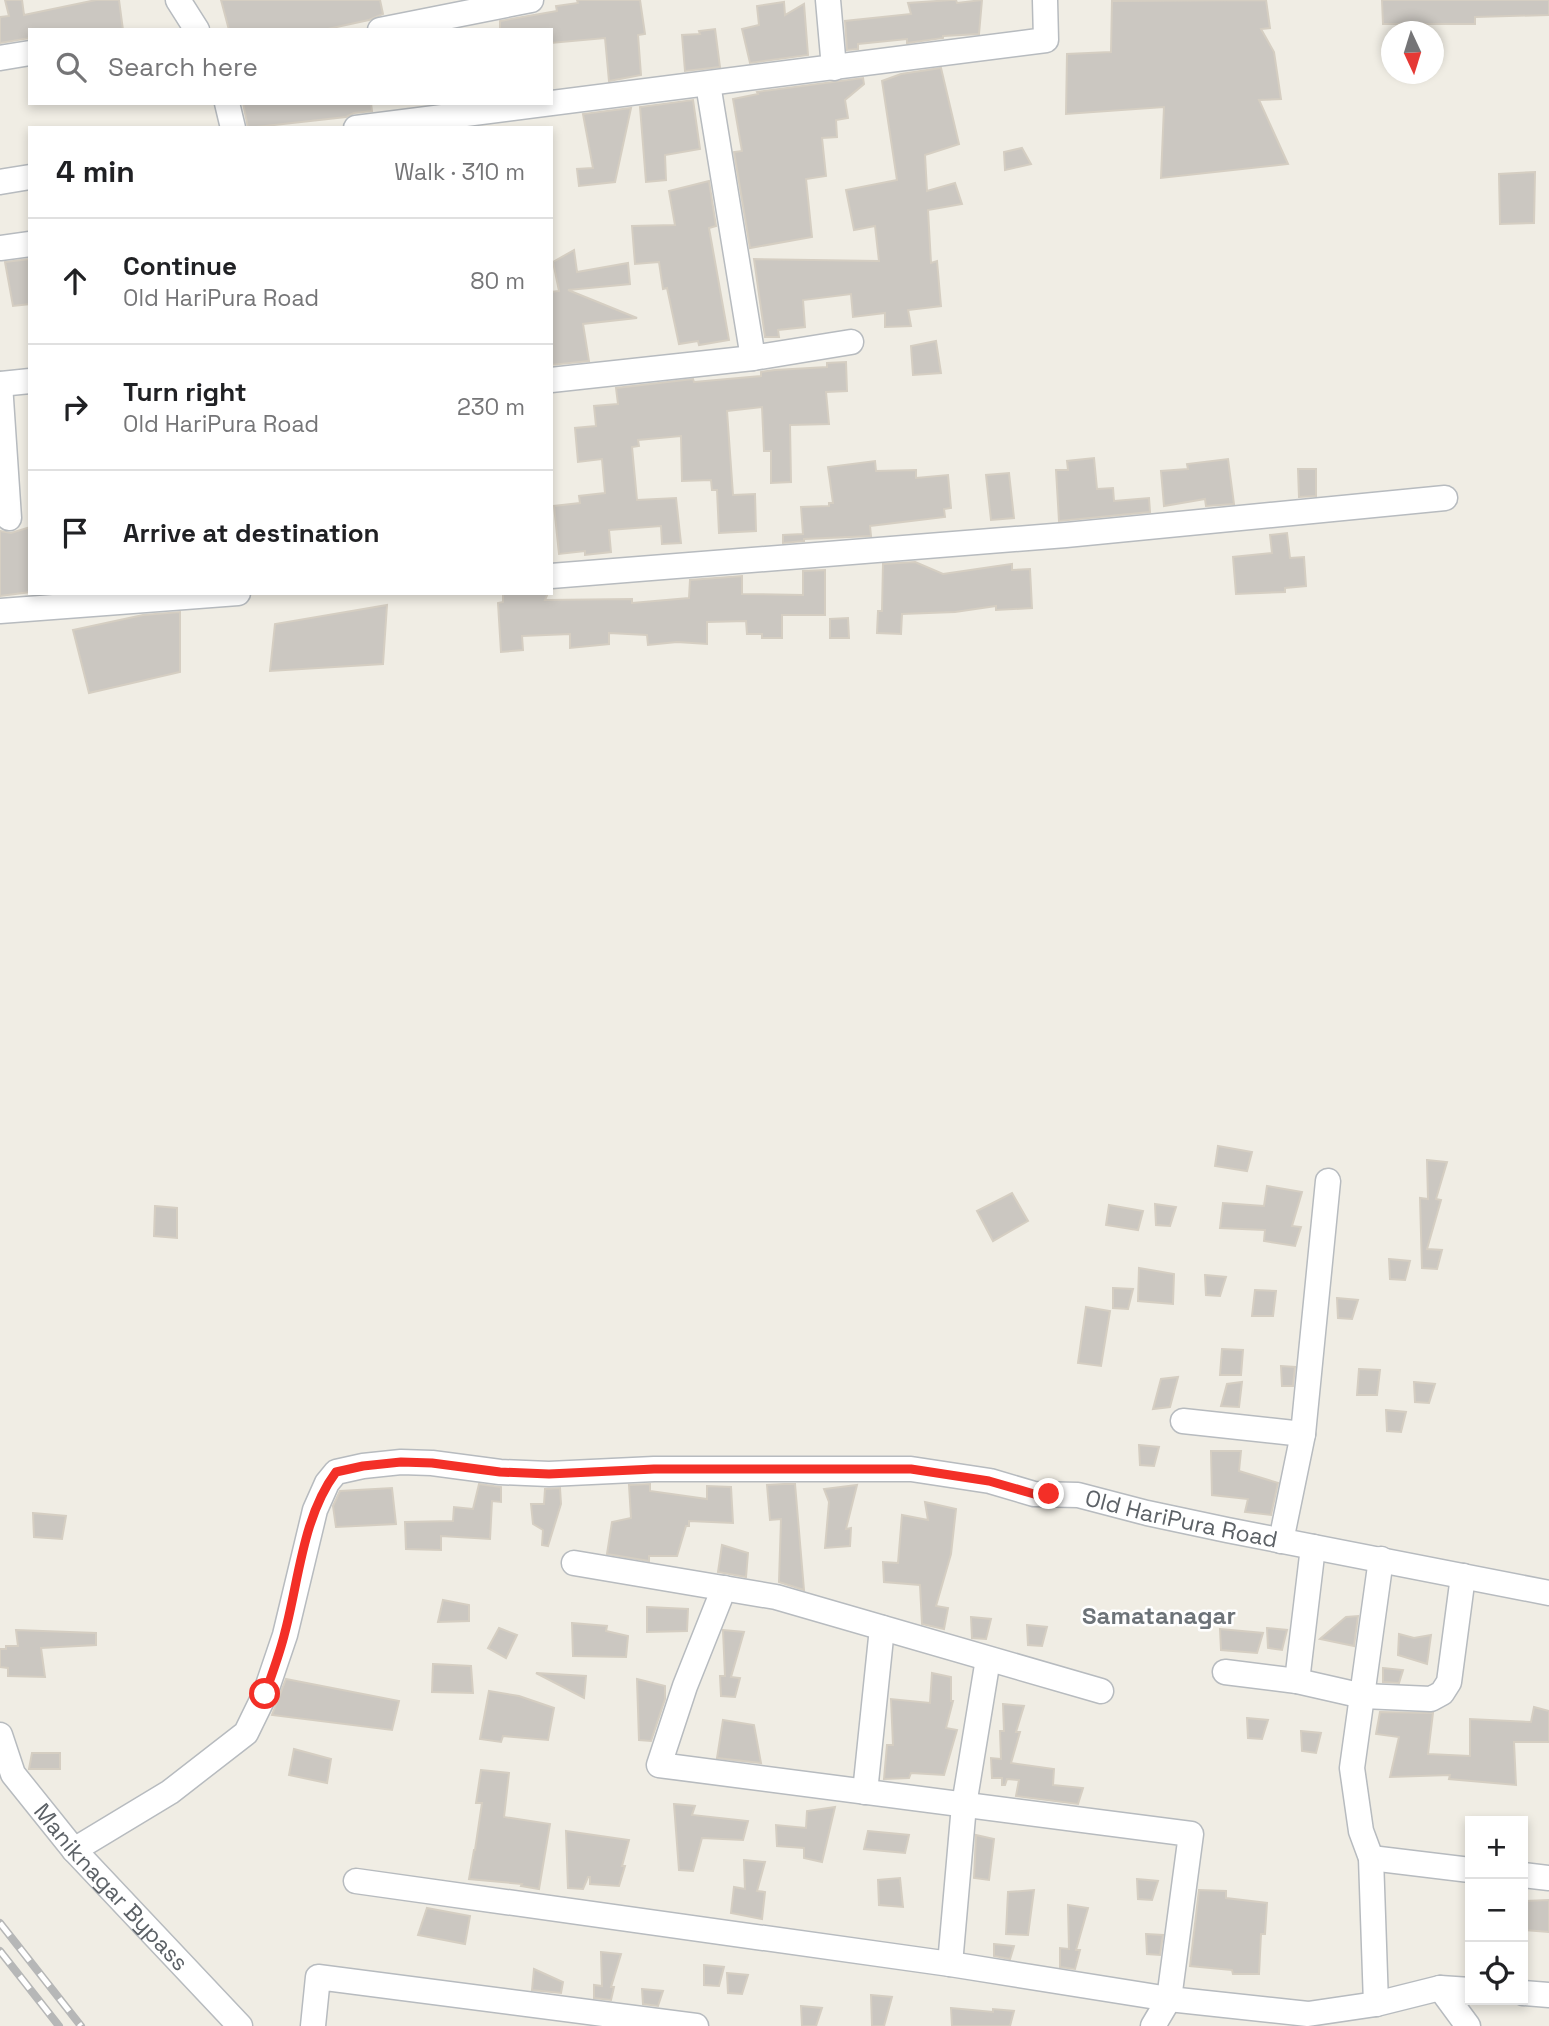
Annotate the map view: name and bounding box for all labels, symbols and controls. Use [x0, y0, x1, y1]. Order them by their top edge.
north arrow [1381, 21, 1444, 84]
search box [28, 28, 553, 105]
icon: search [52, 48, 90, 86]
text: Search here [108, 50, 258, 84]
text: 4 min [56, 152, 135, 191]
text: Walk · 310 m [394, 157, 525, 187]
text: Continue [123, 249, 237, 283]
icon: ahead [56, 262, 94, 300]
text: 80 m [470, 266, 525, 296]
text: Old HariPura Road [123, 283, 319, 313]
text: Turn right [123, 375, 247, 409]
icon: right [56, 388, 94, 426]
text: 230 m [457, 392, 525, 422]
text: Old HariPura Road [123, 409, 319, 439]
icon: arrive [56, 514, 94, 552]
text: Arrive at destination [123, 516, 380, 550]
route end [1033, 1478, 1064, 1509]
street label: Old HariPura Road [1082, 1483, 1280, 1555]
district label: Samatanagar [1082, 1600, 1236, 1631]
route start [249, 1678, 280, 1709]
street label: Maniknagar Bypass [27, 1797, 195, 1977]
map controls [1465, 1816, 1528, 2005]
button: + [1465, 1816, 1528, 1879]
button: − [1465, 1879, 1528, 1942]
button: locate [1465, 1942, 1528, 2005]

